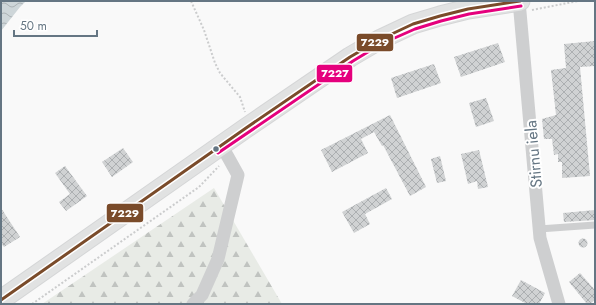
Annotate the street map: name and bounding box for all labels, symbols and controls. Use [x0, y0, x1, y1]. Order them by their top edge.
scale bar [14, 12, 97, 38]
text: 50 m [20, 17, 47, 35]
line badge: 7229 [356, 33, 394, 52]
text: 7229 [361, 34, 389, 50]
line badge: 7227 [316, 64, 353, 83]
text: 7227 [321, 65, 349, 81]
street label: Stirnu iela [519, 119, 548, 189]
unlabelled marker [211, 144, 221, 154]
line badge: 7229 [106, 203, 144, 223]
text: 7229 [111, 205, 139, 221]

